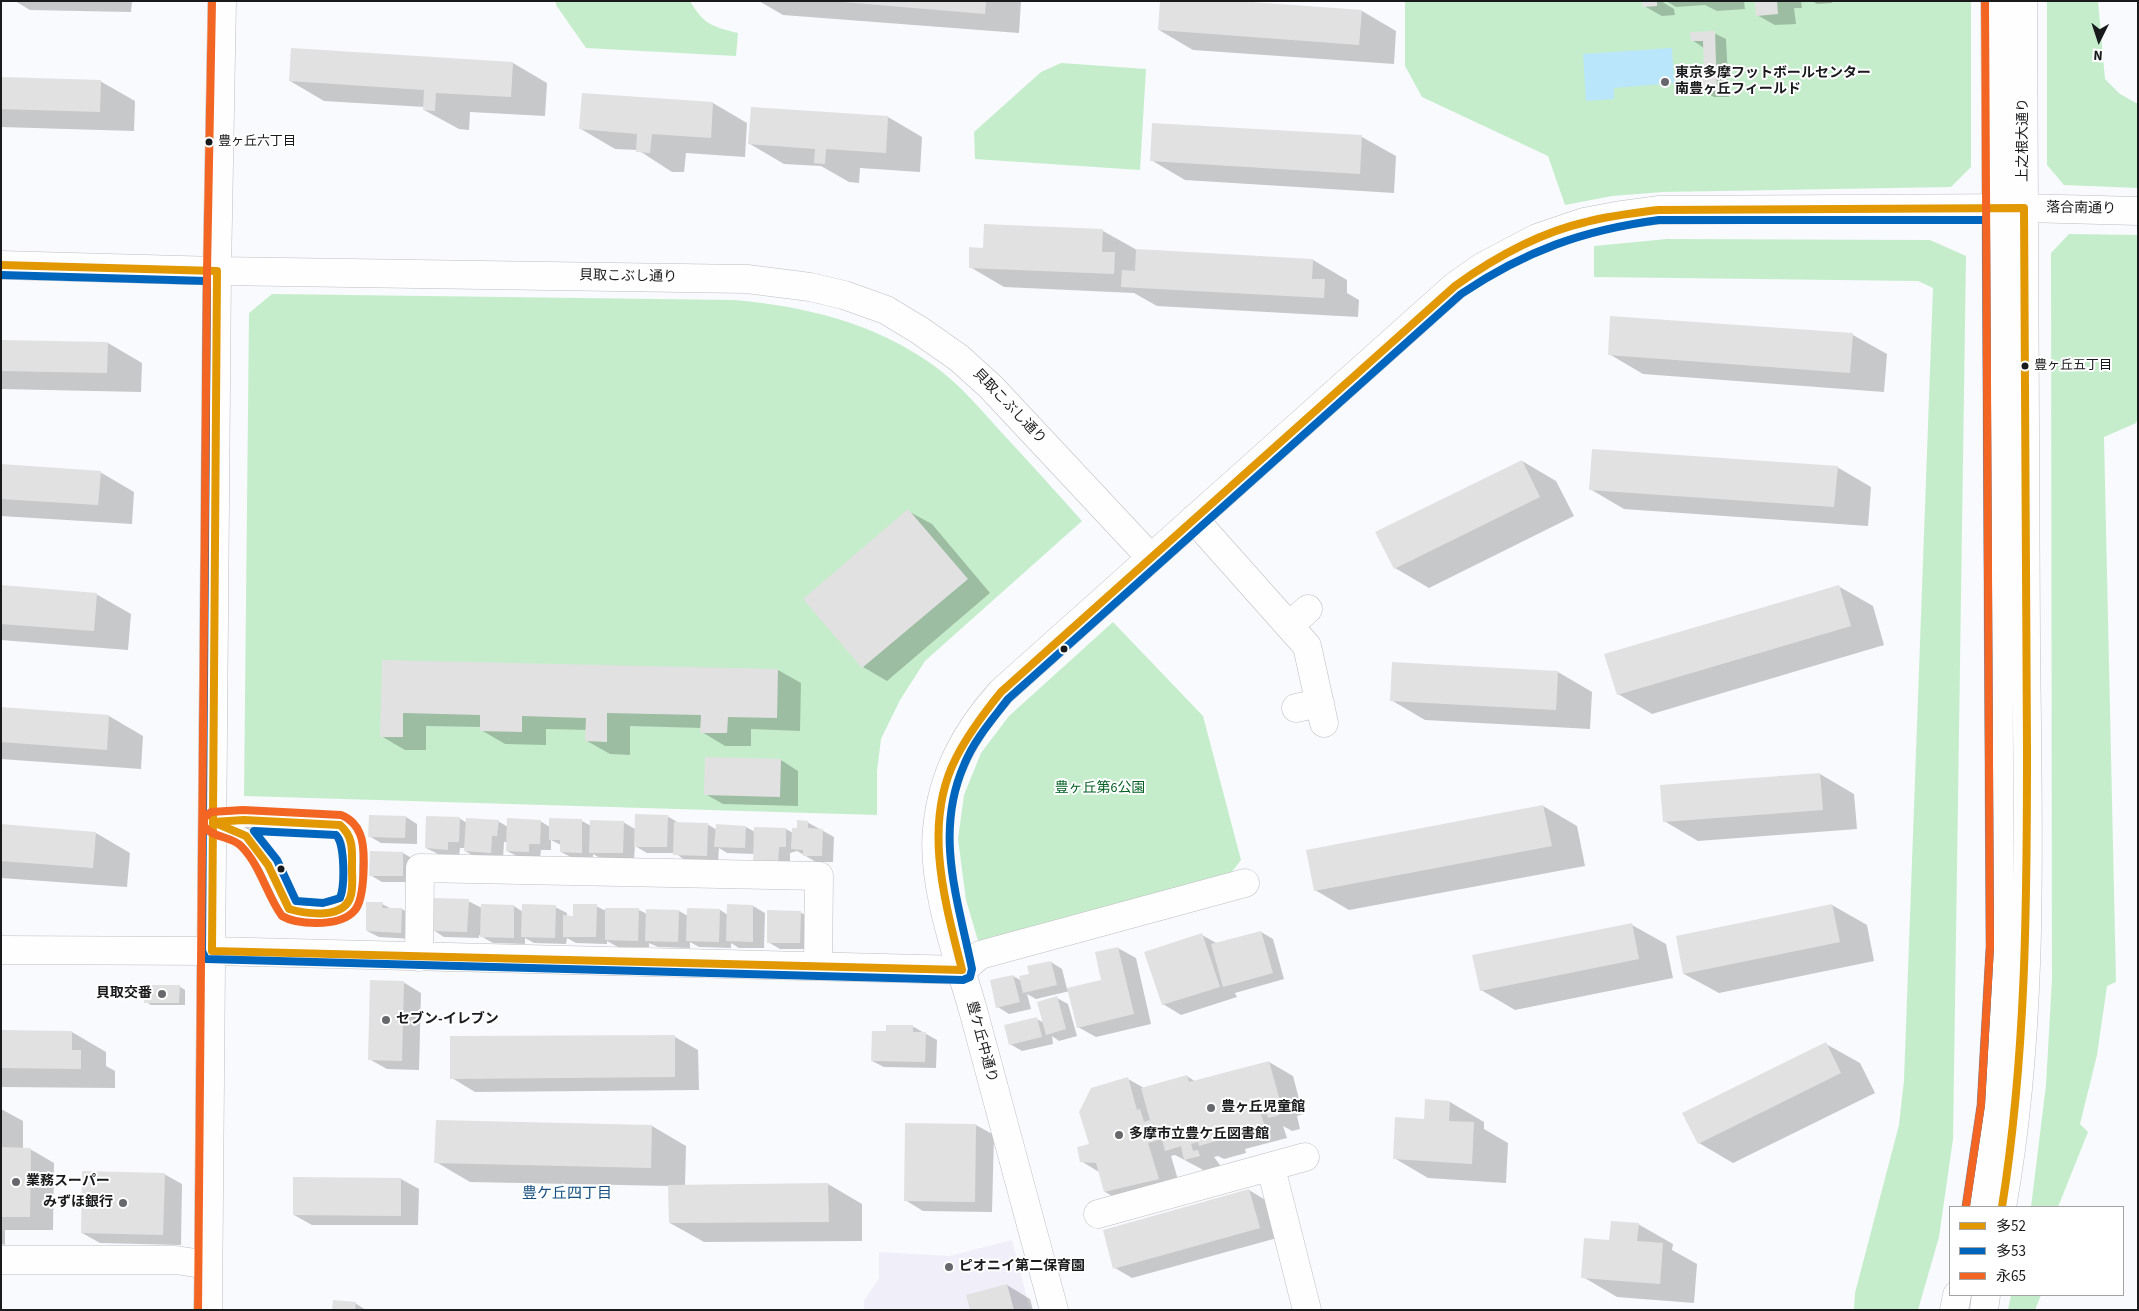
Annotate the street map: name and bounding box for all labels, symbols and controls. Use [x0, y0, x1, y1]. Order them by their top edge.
north arrow [2074, 15, 2124, 65]
text: N [2093, 45, 2103, 65]
place label: 東京多摩フットボールセンター 南豊ヶ丘フィールド [1675, 66, 1871, 98]
marker: 東京多摩フットボールセンター 南豊ヶ丘フィールド [1659, 76, 1671, 88]
street label: 上之根大通り [2016, 98, 2032, 182]
place label: 豊ヶ丘六丁目 [218, 134, 296, 150]
marker: 豊ヶ丘六丁目 [204, 137, 214, 147]
street label: 落合南通り [2046, 200, 2116, 218]
street label: 貝取こぶし通り [579, 268, 677, 286]
place label: 豊ヶ丘五丁目 [2034, 358, 2112, 374]
marker: 豊ヶ丘五丁目 [2020, 361, 2030, 371]
street label: 貝取こぶし通り [969, 366, 1049, 448]
unlabelled marker [1059, 644, 1069, 654]
park label: 豊ヶ丘第6公園 [1055, 781, 1145, 797]
unlabelled marker [276, 864, 286, 874]
place label: 貝取交番 [96, 986, 152, 1002]
marker: 貝取交番 [156, 988, 168, 1000]
street label: 豊ケ丘中通り [962, 999, 1000, 1085]
place label: セブン-イレブン [396, 1012, 499, 1028]
marker: セブン-イレブン [380, 1014, 392, 1026]
place label: 豊ヶ丘児童館 [1221, 1100, 1305, 1116]
marker: 豊ヶ丘児童館 [1205, 1102, 1217, 1114]
place label: 多摩市立豊ケ丘図書館 [1129, 1127, 1269, 1143]
marker: 多摩市立豊ケ丘図書館 [1113, 1129, 1125, 1141]
place label: 業務スーパー [26, 1174, 110, 1190]
marker: 業務スーパー [10, 1176, 22, 1188]
district label: 豊ケ丘四丁目 [522, 1186, 612, 1204]
place label: みずほ銀行 [43, 1195, 113, 1211]
marker: みずほ銀行 [117, 1197, 129, 1209]
legend [1949, 1206, 2124, 1296]
text: 多52 [1996, 1216, 2026, 1237]
text: 多53 [1996, 1241, 2026, 1262]
place label: ピオニイ第二保育園 [959, 1259, 1085, 1275]
marker: ピオニイ第二保育園 [943, 1261, 955, 1273]
text: 永65 [1996, 1266, 2026, 1287]

